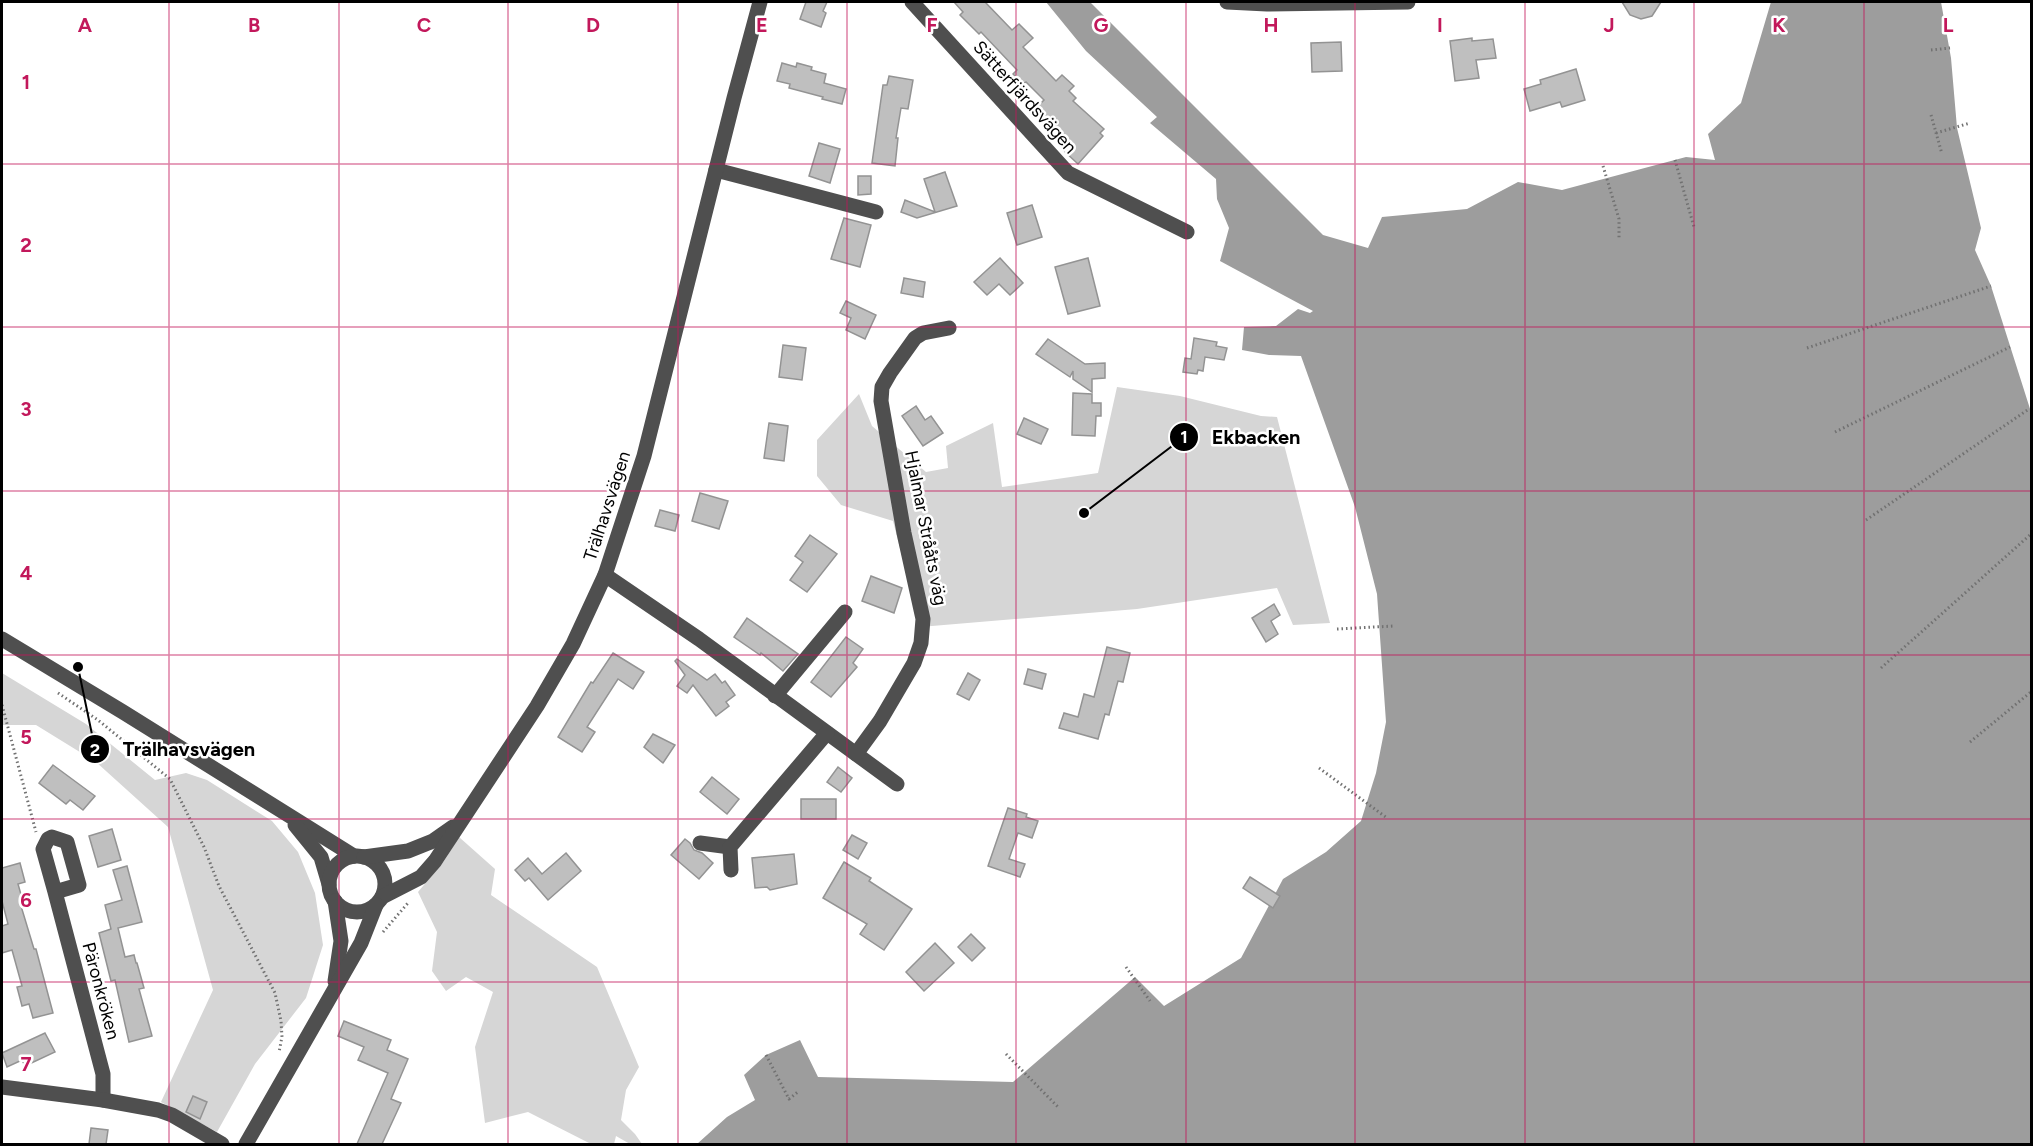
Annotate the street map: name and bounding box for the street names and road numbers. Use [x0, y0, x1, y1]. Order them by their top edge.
street label: Sätterfjärdsvägen [969, 36, 1081, 158]
street label: Trälhavsvägen [579, 448, 635, 564]
street label: Hjalmar Strååts väg [900, 449, 952, 607]
street label: Päronkröken [77, 940, 125, 1042]

